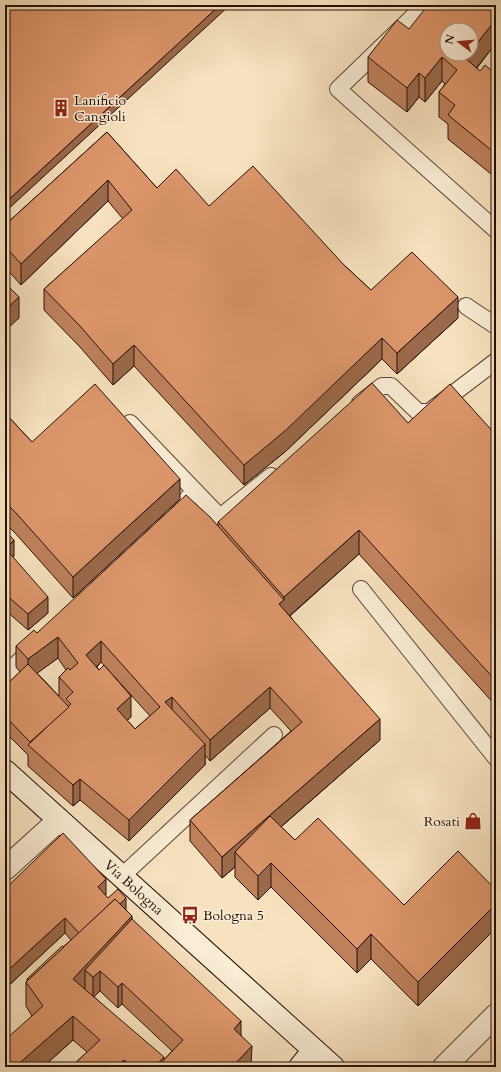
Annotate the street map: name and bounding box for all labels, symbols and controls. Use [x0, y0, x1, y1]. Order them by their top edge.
north arrow [439, 22, 479, 62]
text: N [441, 32, 459, 46]
place label: Lanificio Cangioli [74, 91, 127, 126]
building icon: Lanificio Cangioli [51, 98, 71, 118]
shop icon: Rosati [463, 811, 483, 831]
place label: Rosati [424, 812, 460, 831]
street label: Via Bologna [100, 856, 168, 919]
bus stop icon: Bologna 5 [180, 905, 200, 925]
place label: Bologna 5 [203, 906, 264, 925]

